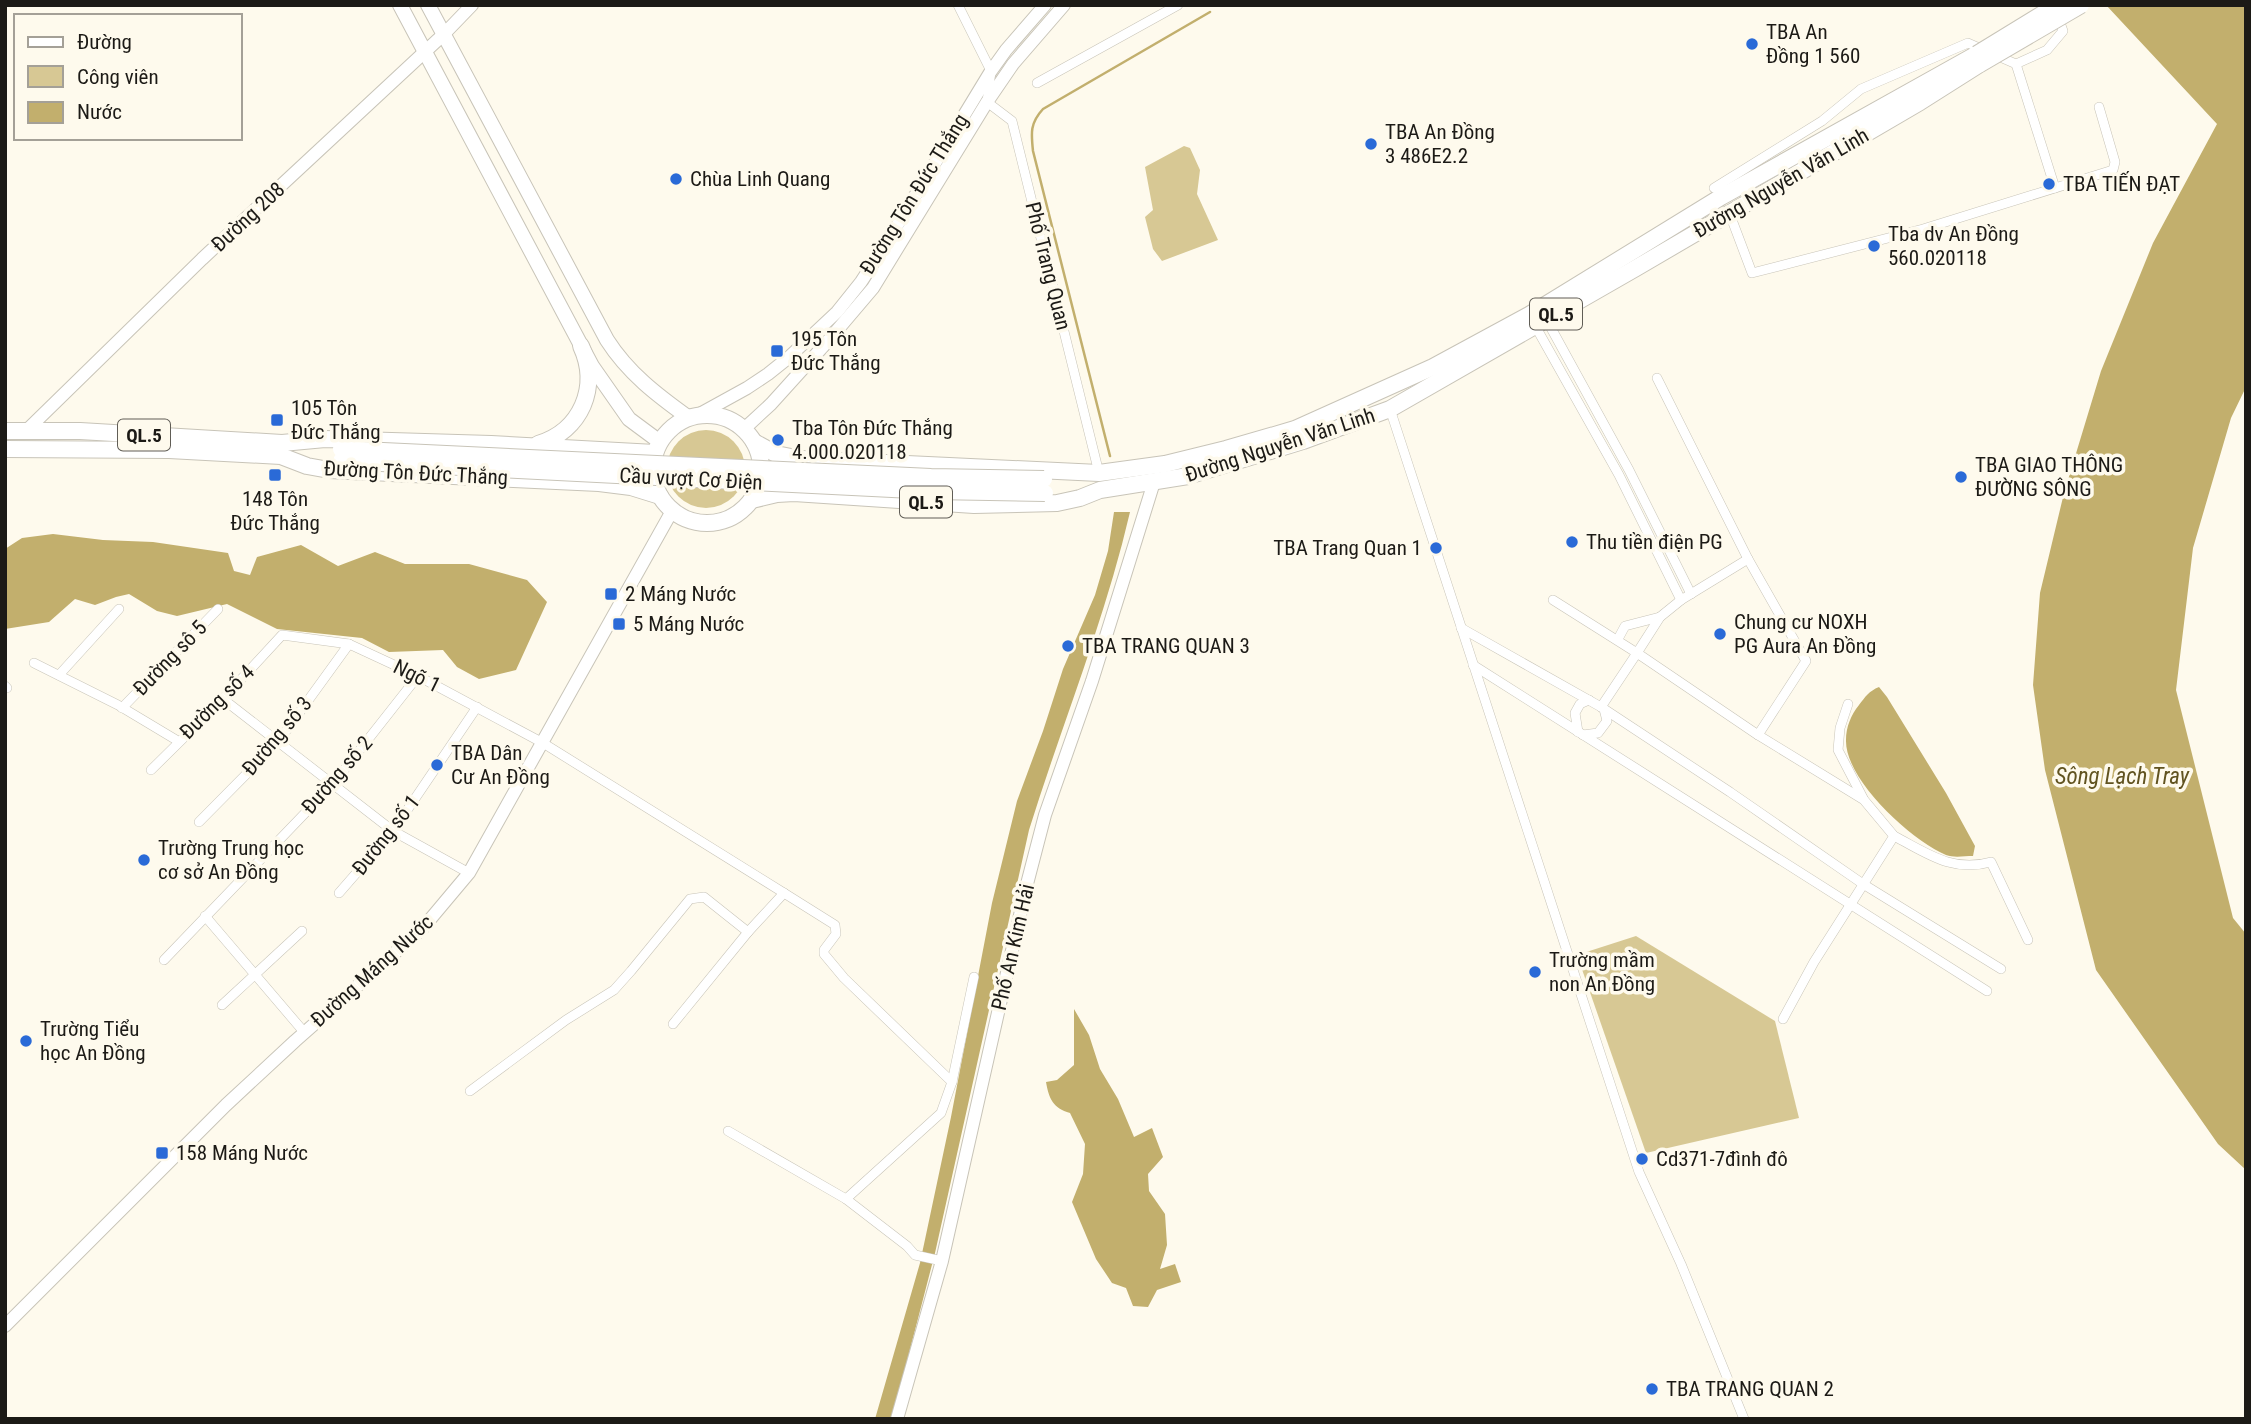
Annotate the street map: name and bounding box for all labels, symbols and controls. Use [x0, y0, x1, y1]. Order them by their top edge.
legend [14, 14, 242, 140]
place label: TBA An Đồng 1 560 [1766, 20, 1860, 68]
text: Đường [77, 30, 132, 54]
marker: TBA An Đồng 1 560 [1744, 36, 1760, 52]
text: Công viên [77, 65, 159, 89]
text: Nước [77, 100, 122, 124]
street label: Đường Tôn Đức Thắng [855, 109, 973, 279]
place label: TBA An Đồng 3 486E2.2 [1385, 120, 1495, 168]
street label: Đường Nguyễn Văn Linh [1689, 123, 1873, 243]
marker: TBA An Đồng 3 486E2.2 [1363, 136, 1379, 152]
place label: Chùa Linh Quang [690, 167, 830, 191]
marker: Chùa Linh Quang [668, 171, 684, 187]
place label: TBA TIẾN ĐẠT [2063, 171, 2180, 196]
marker: TBA TIẾN ĐẠT [2041, 176, 2057, 192]
street label: Đường 208 [207, 177, 289, 257]
street label: Phố Trang Quan [1020, 199, 1076, 333]
place label: Tba dv An Đồng 560.020118 [1888, 222, 2019, 270]
marker: Tba dv An Đồng 560.020118 [1866, 238, 1882, 254]
road number: QL.5 [1530, 298, 1582, 330]
place label: 195 Tôn Đức Thắng [791, 327, 881, 375]
marker: 195 Tôn Đức Thắng [769, 343, 785, 359]
place label: 105 Tôn Đức Thắng [291, 396, 381, 444]
street label: Đường Nguyễn Văn Linh [1182, 403, 1378, 487]
marker: 105 Tôn Đức Thắng [269, 412, 285, 428]
place label: Tba Tôn Đức Thắng 4.000.020118 [792, 416, 953, 464]
road number: QL.5 [118, 420, 170, 450]
marker: Tba Tôn Đức Thắng 4.000.020118 [770, 432, 786, 448]
place label: TBA GIAO THÔNG ĐƯỜNG SÔNG [1975, 453, 2123, 501]
street label: Đường Tôn Đức Thắng [323, 456, 509, 490]
street label: Cầu vượt Cơ Điện [619, 463, 763, 495]
marker: 148 Tôn Đức Thắng [267, 467, 283, 483]
marker: TBA GIAO THÔNG ĐƯỜNG SÔNG [1953, 469, 1969, 485]
road number: QL.5 [900, 486, 952, 517]
place label: 148 Tôn Đức Thắng [230, 487, 320, 535]
place label: Thu tiền điện PG [1586, 530, 1723, 554]
marker: Thu tiền điện PG [1564, 534, 1580, 550]
place label: TBA Trang Quan 1 [1273, 536, 1422, 560]
marker: TBA Trang Quan 1 [1428, 540, 1444, 556]
place label: 2 Máng Nước [625, 582, 736, 606]
marker: 2 Máng Nước [603, 586, 619, 602]
place label: Chung cư NOXH PG Aura An Đồng [1734, 610, 1876, 658]
place label: 5 Máng Nước [633, 612, 744, 636]
street label: Đường sô 5 [128, 615, 212, 701]
marker: 5 Máng Nước [611, 616, 627, 632]
marker: Chung cư NOXH PG Aura An Đồng [1712, 626, 1728, 642]
place label: TBA TRANG QUAN 3 [1082, 634, 1250, 658]
marker: TBA TRANG QUAN 3 [1060, 638, 1076, 654]
street label: Ngõ 1 [390, 654, 444, 698]
street label: Đường số 4 [175, 660, 259, 744]
street label: Đường số 3 [237, 692, 317, 780]
street label: Đường số 2 [297, 731, 377, 819]
place label: TBA Dân Cư An Đồng [451, 741, 550, 789]
marker: TBA Dân Cư An Đồng [429, 757, 445, 773]
water label: Sông Lạch Tray [2055, 763, 2190, 790]
street label: Đường số 1 [347, 790, 425, 880]
place label: Trường Trung học cơ sở An Đồng [158, 836, 304, 884]
marker: Trường Trung học cơ sở An Đồng [136, 852, 152, 868]
street label: Phố An Kim Hải [987, 881, 1039, 1013]
street label: Đường Máng Nước [306, 910, 438, 1032]
place label: Trường mầm non An Đồng [1549, 948, 1655, 996]
marker: Trường mầm non An Đồng [1527, 964, 1543, 980]
place label: Trường Tiểu học An Đồng [40, 1017, 146, 1065]
marker: Trường Tiểu học An Đồng [18, 1033, 34, 1049]
place label: 158 Máng Nước [176, 1141, 308, 1165]
marker: 158 Máng Nước [154, 1145, 170, 1161]
place label: Cd371-7đình đô [1656, 1147, 1788, 1171]
marker: Cd371-7đình đô [1634, 1151, 1650, 1167]
place label: TBA TRANG QUAN 2 [1666, 1377, 1834, 1401]
marker: TBA TRANG QUAN 2 [1644, 1381, 1660, 1397]

